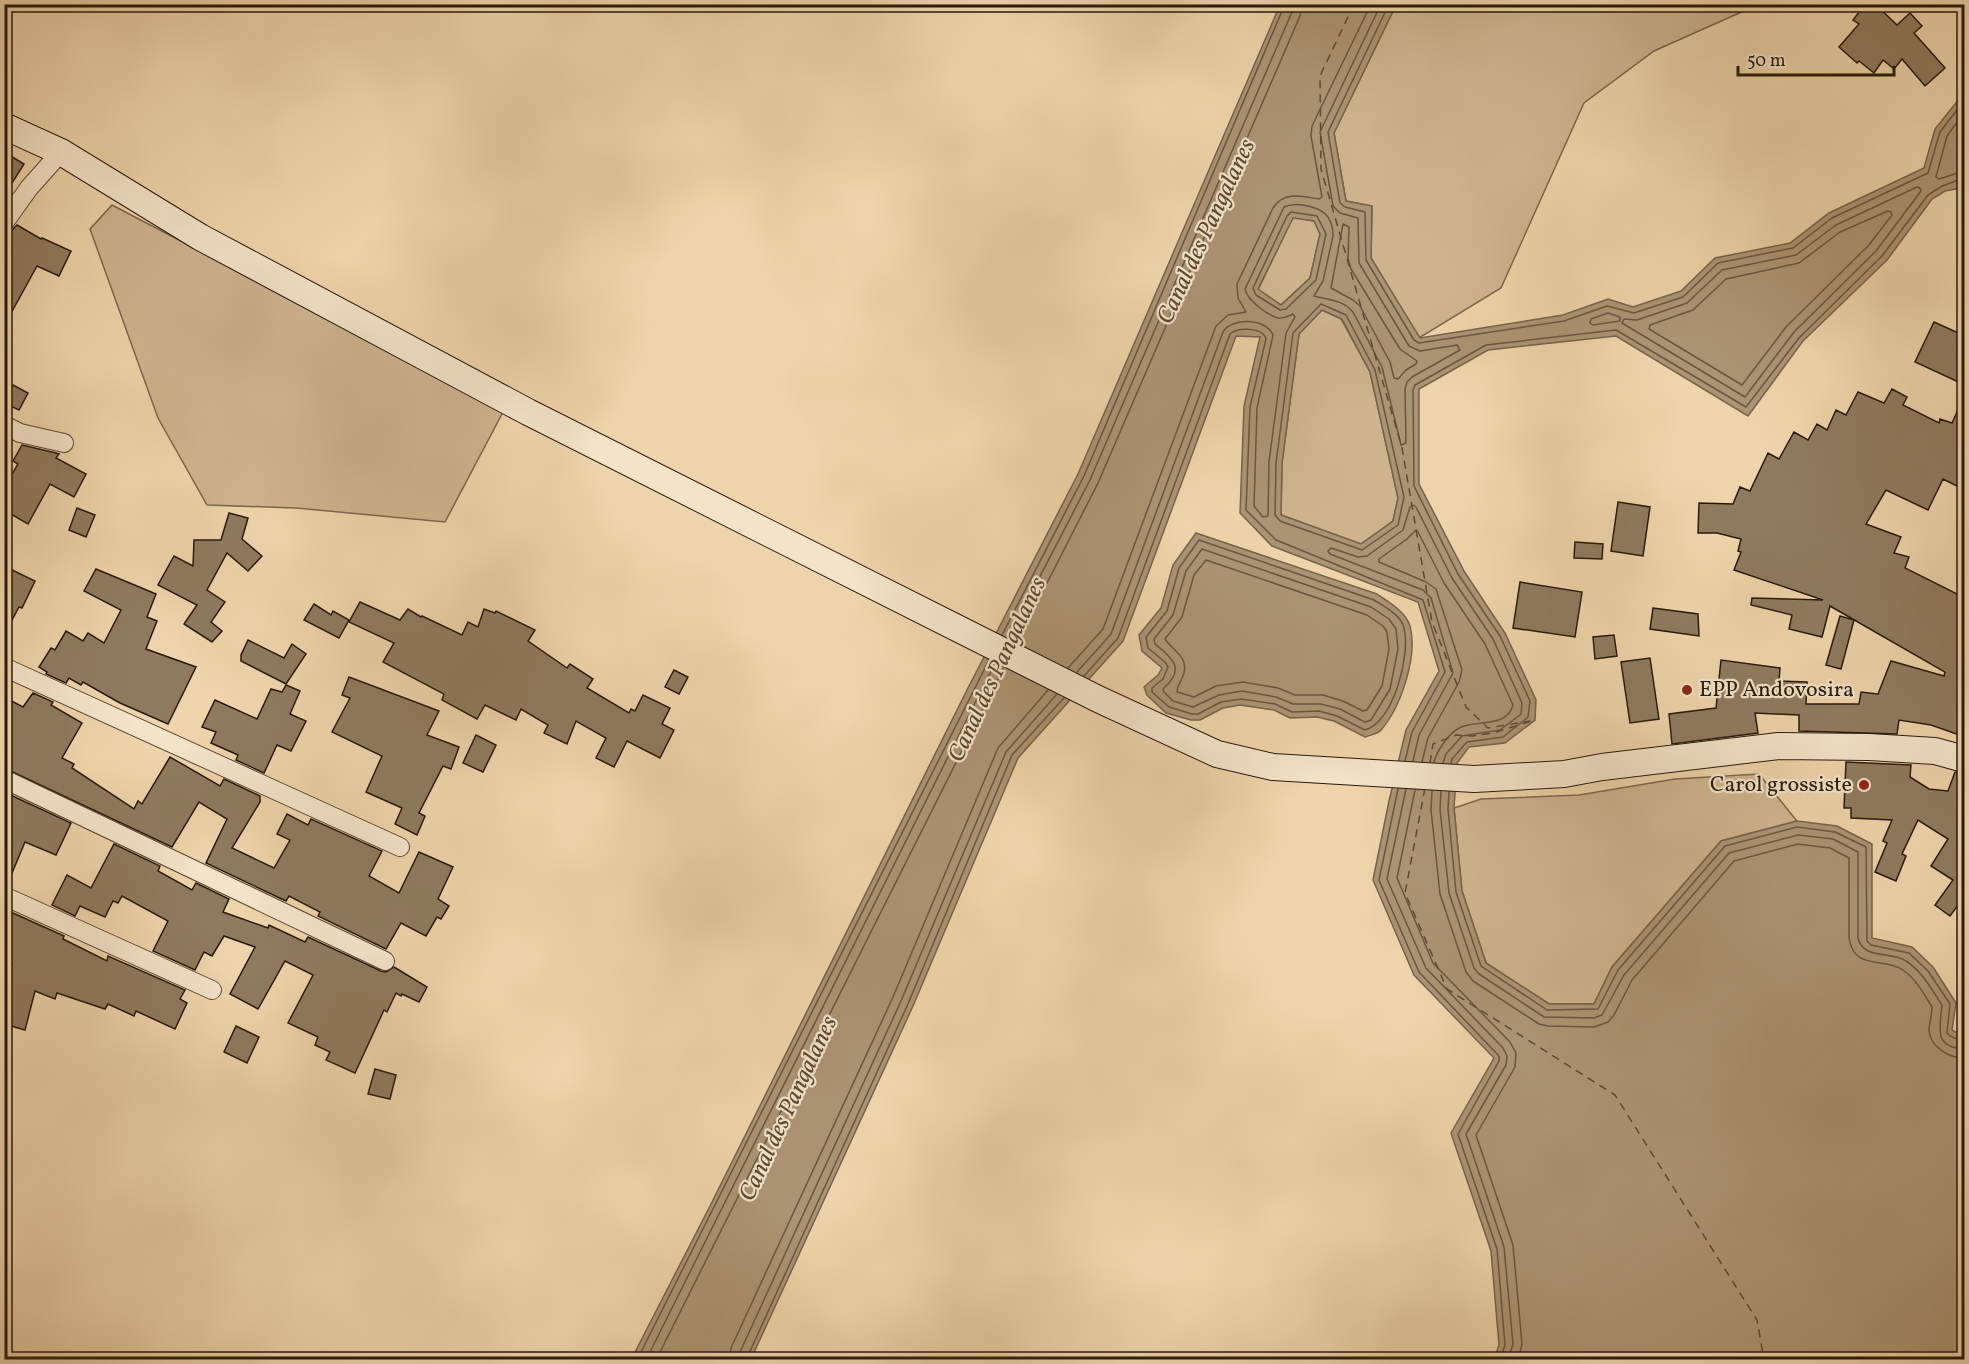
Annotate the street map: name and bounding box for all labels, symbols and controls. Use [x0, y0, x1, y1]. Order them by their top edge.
scale bar [1738, 39, 1894, 77]
text: 50 m [1747, 49, 1786, 74]
water label: Canal des Pangalanes [1149, 134, 1265, 330]
water label: Canal des Pangalanes [940, 572, 1056, 768]
place label: EPP Andovosira [1699, 675, 1854, 706]
marker: EPP Andovosira [1680, 683, 1694, 697]
place label: Carol grossiste [1710, 770, 1852, 801]
marker: Carol grossiste [1857, 778, 1871, 792]
water label: Canal des Pangalanes [731, 1011, 847, 1207]

